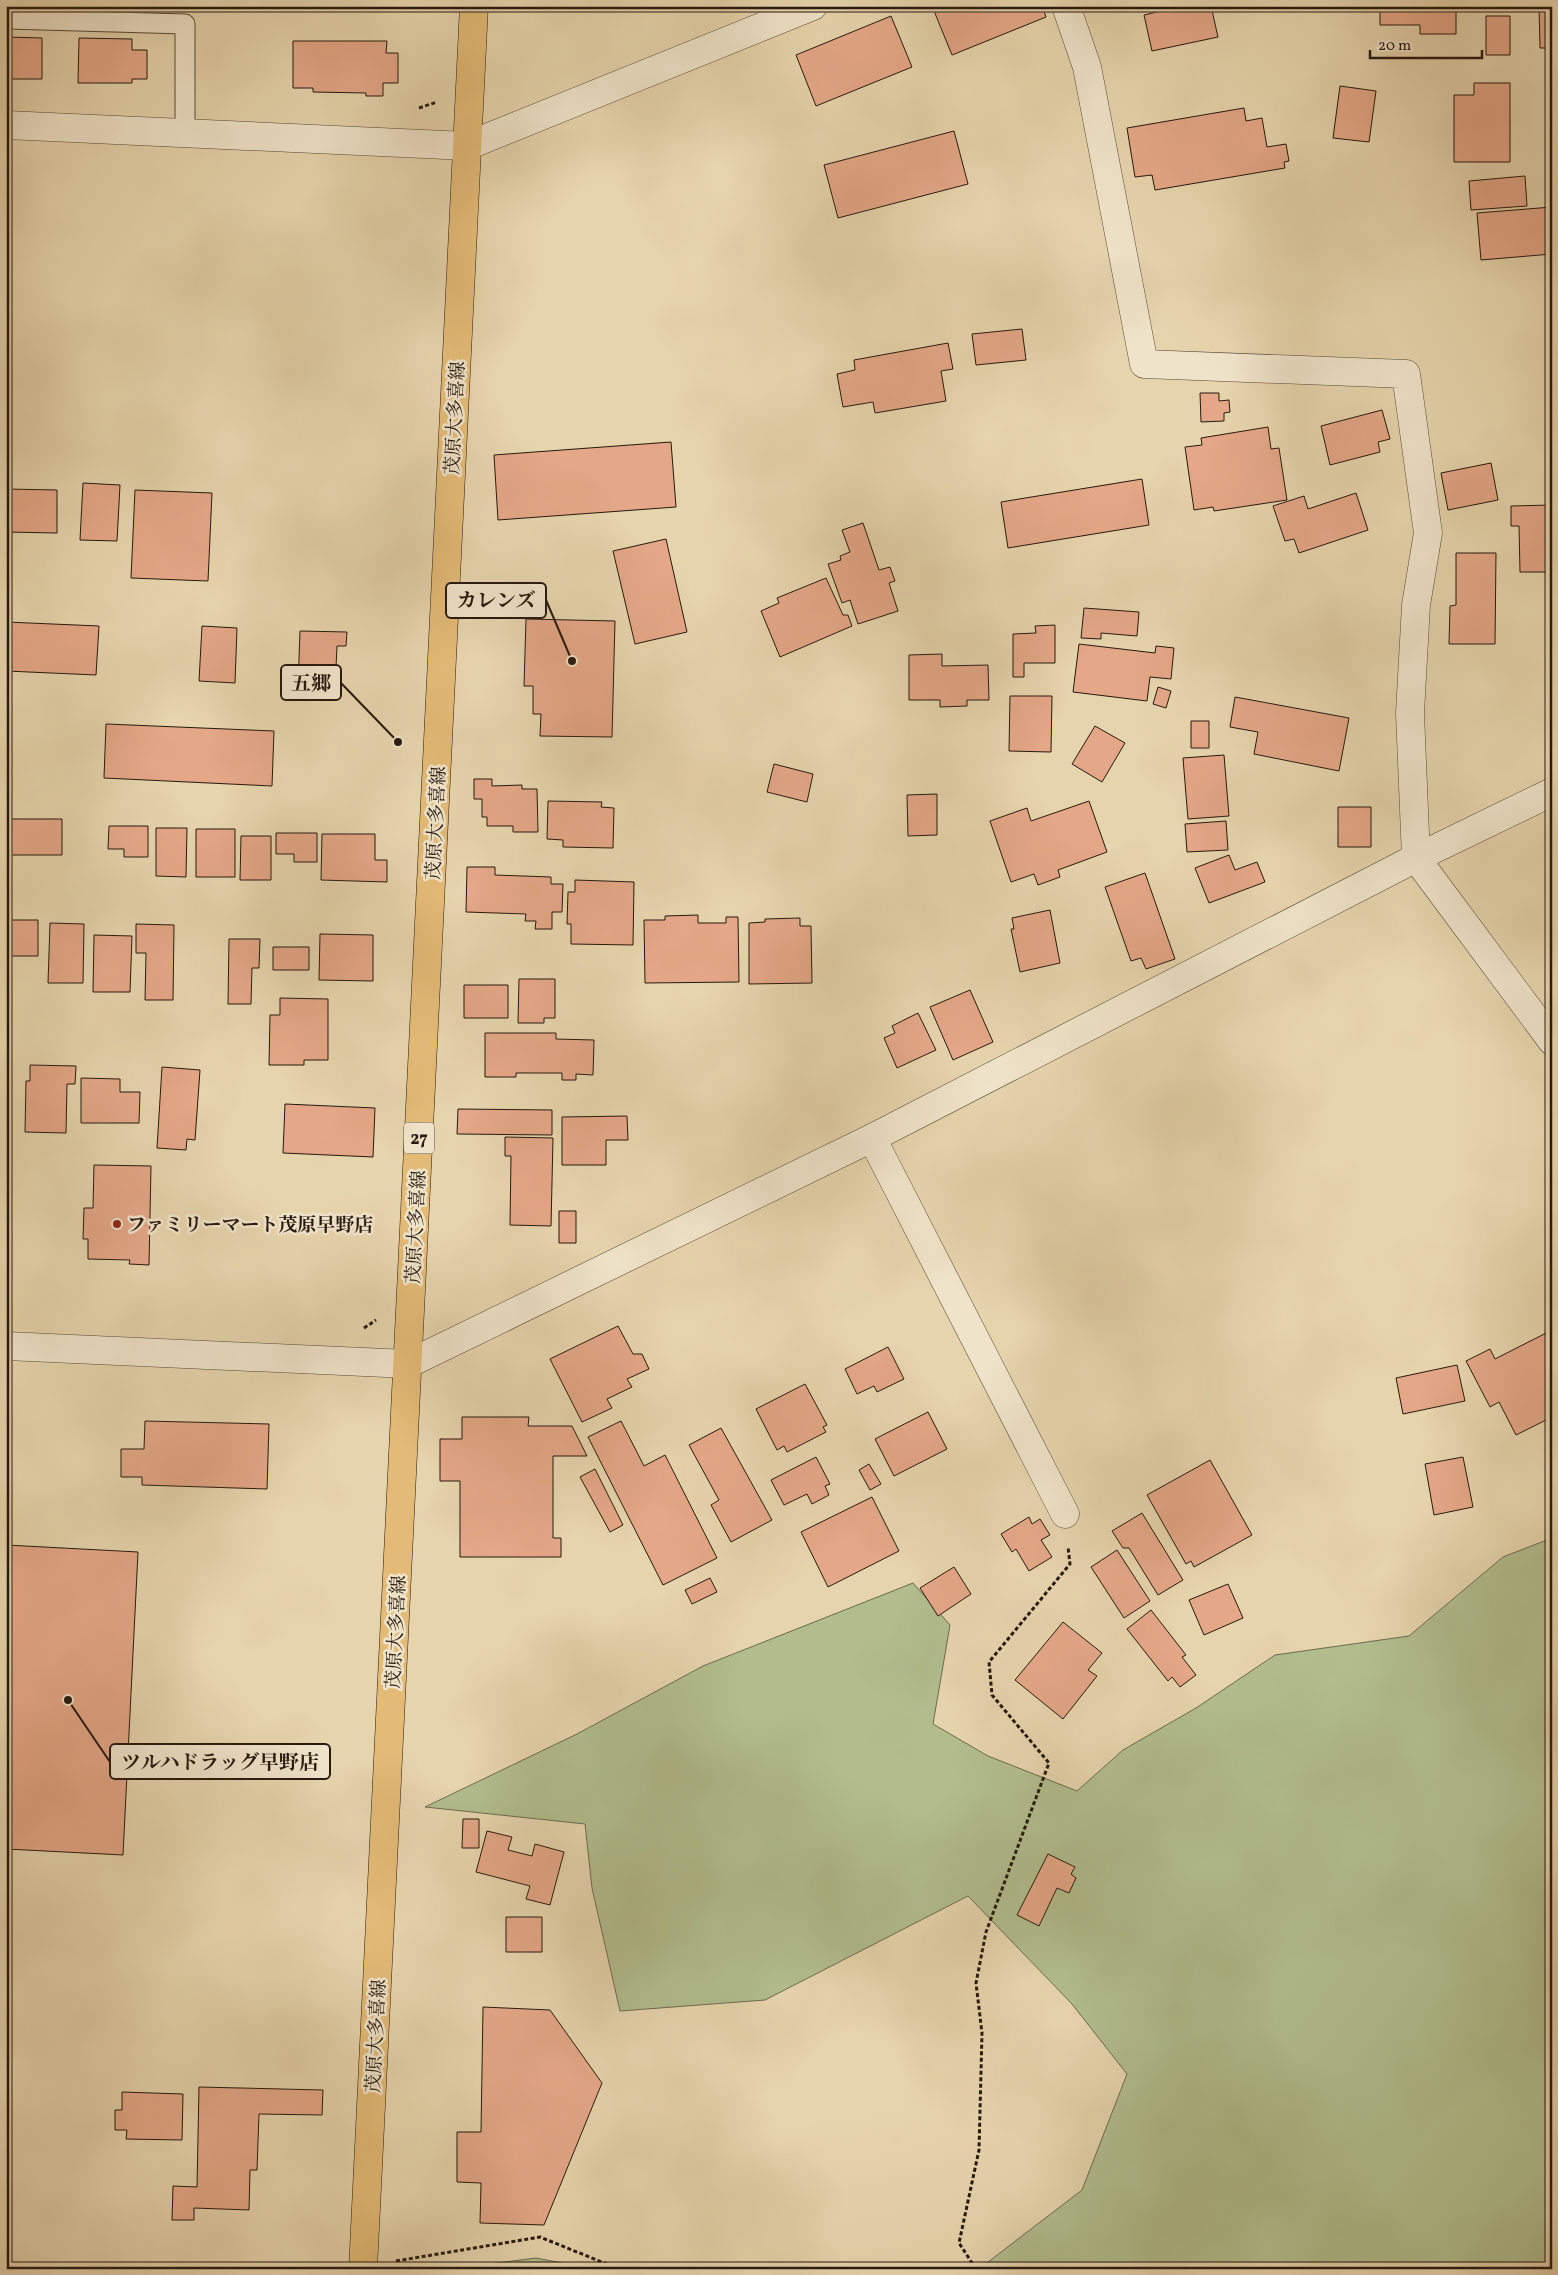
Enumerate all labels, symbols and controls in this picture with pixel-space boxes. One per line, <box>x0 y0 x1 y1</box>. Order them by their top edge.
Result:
scale bar <box>1370 28 1483 60</box>
text: 20 m <box>1378 36 1411 57</box>
street label: 茂原大多喜線 <box>440 360 472 476</box>
callout: カレンズ <box>446 583 546 618</box>
text: カレンズ <box>457 588 535 616</box>
callout: 五郷 <box>281 665 341 700</box>
text: 五郷 <box>291 671 332 699</box>
street label: 茂原大多喜線 <box>421 765 453 881</box>
road number: 27 <box>404 1122 434 1154</box>
street label: 茂原大多喜線 <box>401 1169 433 1285</box>
place label: ファミリーマート茂原早野店 <box>127 1213 374 1239</box>
marker: ファミリーマート茂原早野店 <box>111 1218 123 1230</box>
street label: 茂原大多喜線 <box>381 1574 413 1690</box>
callout: ツルハドラッグ早野店 <box>110 1744 330 1779</box>
text: ツルハドラッグ早野店 <box>121 1750 319 1778</box>
street label: 茂原大多喜線 <box>361 1978 393 2094</box>

